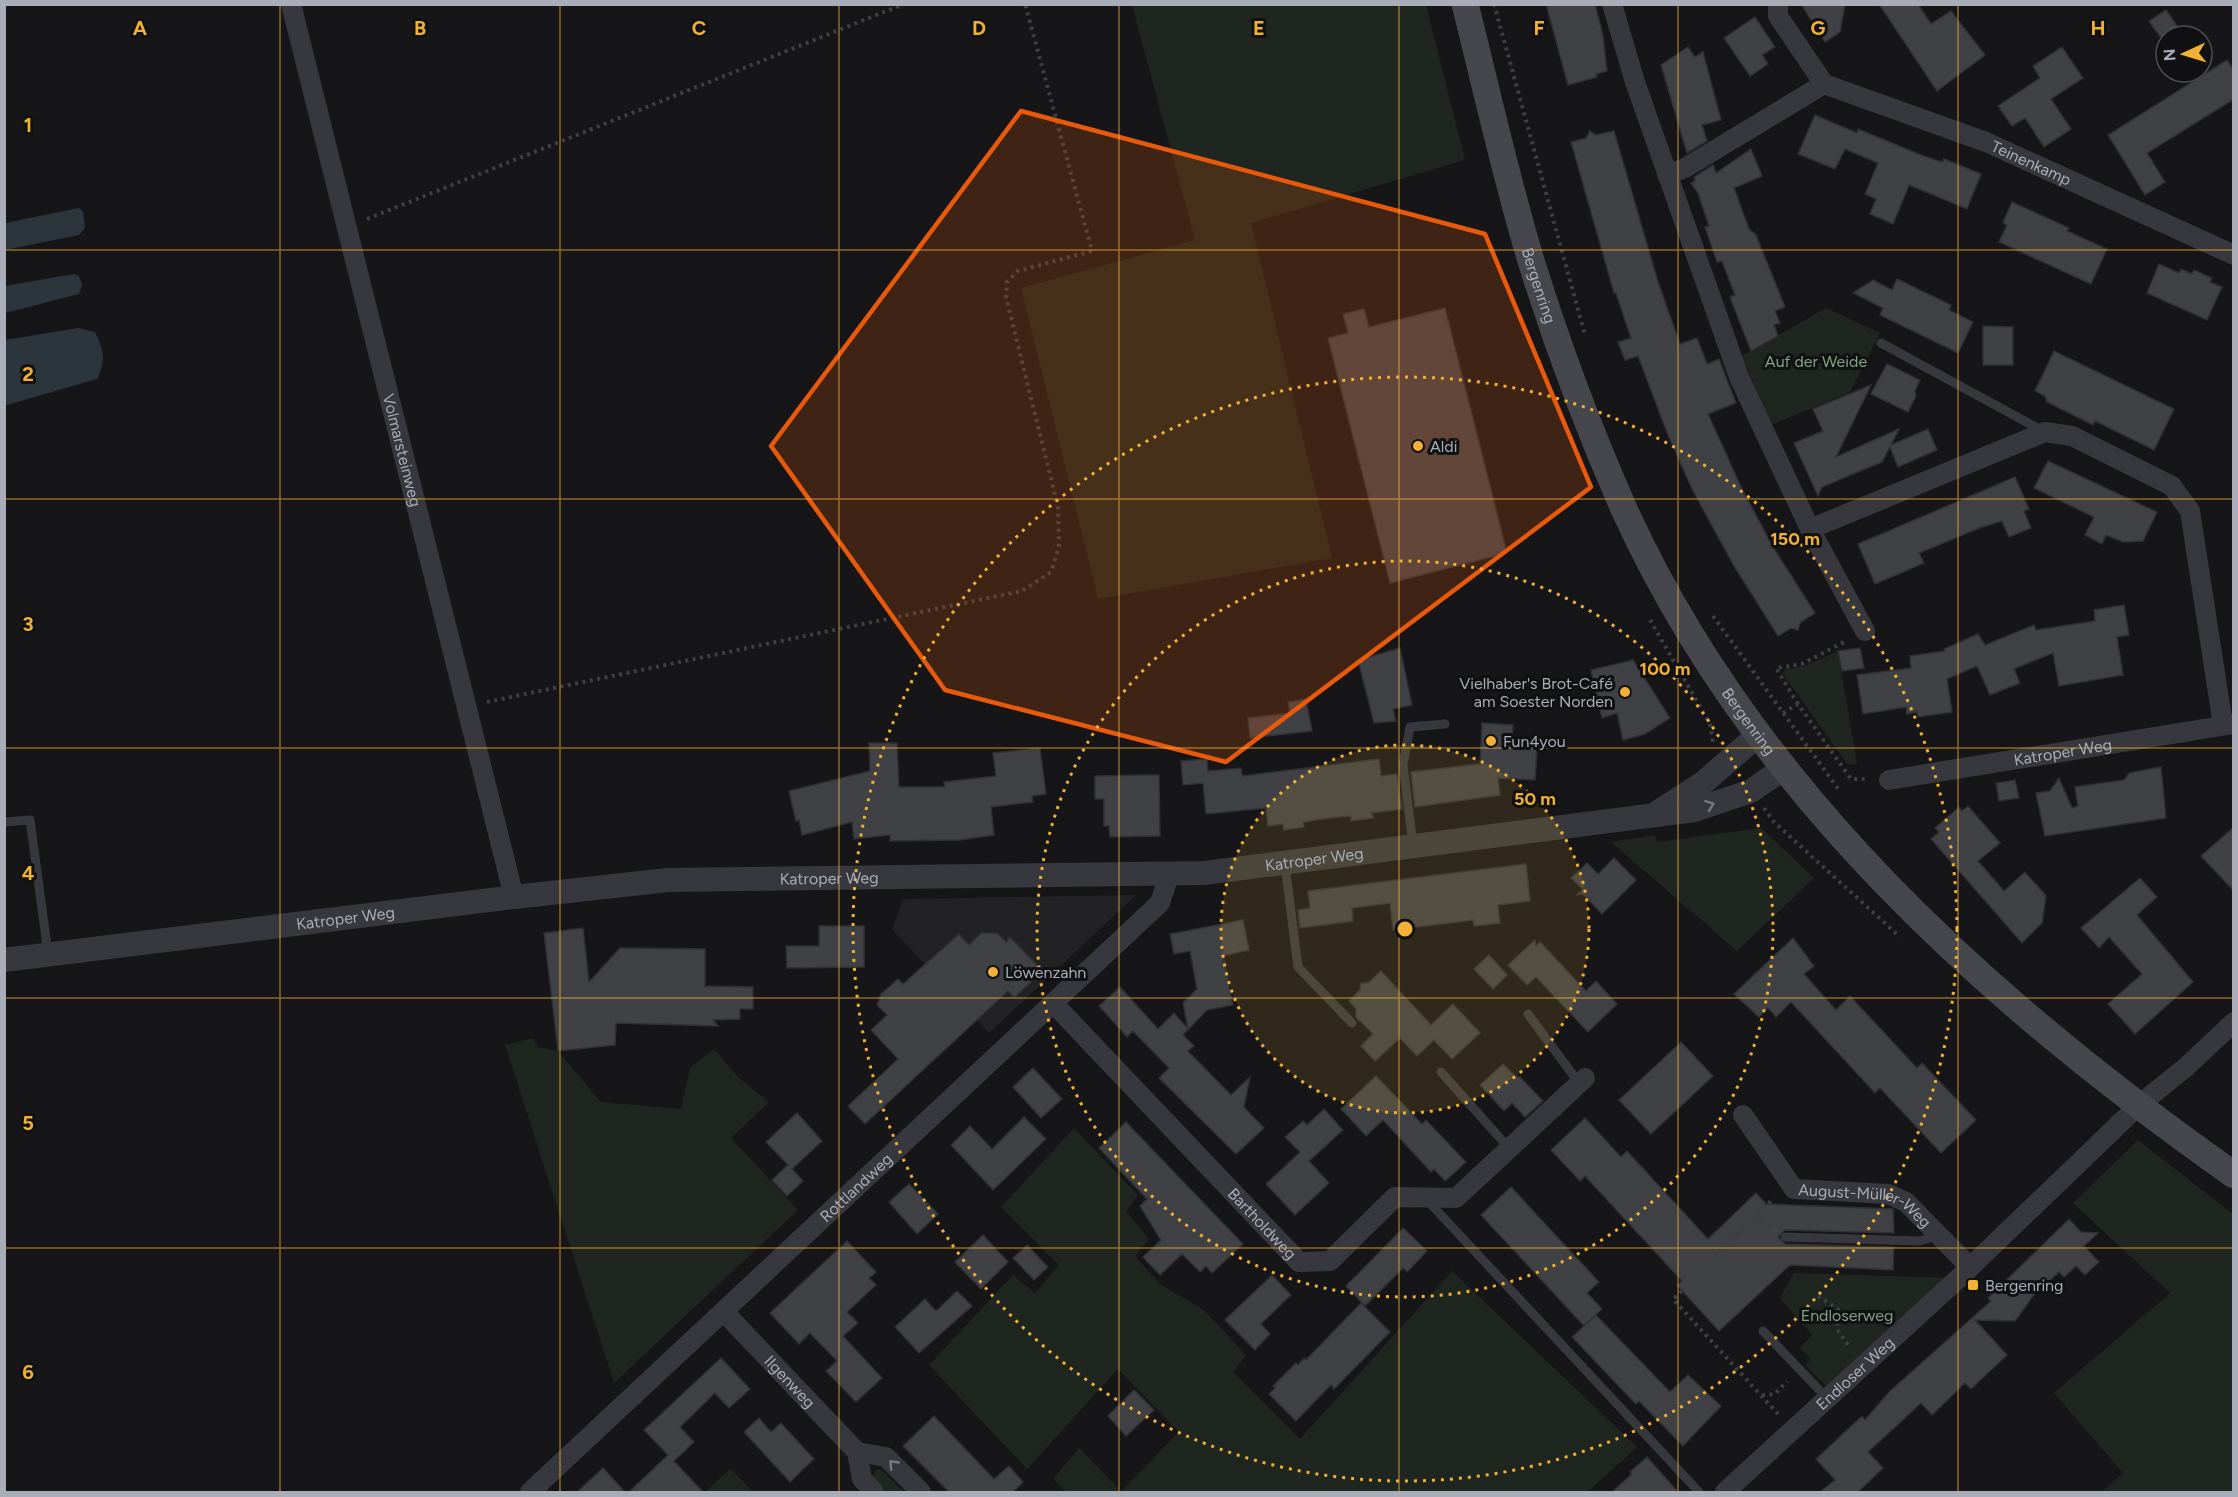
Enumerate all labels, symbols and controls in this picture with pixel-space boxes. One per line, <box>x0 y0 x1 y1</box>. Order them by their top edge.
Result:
text: A <box>133 16 148 40</box>
text: B <box>414 16 426 40</box>
text: C <box>692 16 706 40</box>
text: D <box>972 16 986 40</box>
text: E <box>1253 16 1265 40</box>
text: F <box>1533 16 1545 40</box>
text: G <box>1811 16 1826 40</box>
text: H <box>2091 16 2106 40</box>
north arrow <box>2154 24 2214 84</box>
text: N <box>2160 48 2179 62</box>
text: 1 <box>24 113 32 137</box>
street label: Teinenkamp <box>1988 137 2074 190</box>
street label: Bergenring <box>1518 245 1560 326</box>
park label: Auf der Weide <box>1765 352 1867 371</box>
text: 2 <box>22 362 34 386</box>
street label: Volmarsteinweg <box>379 392 425 509</box>
place label: Aldi <box>1430 437 1457 456</box>
marker: Aldi <box>1411 439 1425 453</box>
text: 150 m <box>1770 528 1820 550</box>
text: 3 <box>22 612 34 636</box>
text: 100 m <box>1640 658 1690 680</box>
place label: Vielhaber's Brot-Café am Soester Norden <box>1459 674 1613 711</box>
street label: Bergenring <box>1718 684 1779 759</box>
marker: Vielhaber's Brot-Café am Soester Norden <box>1618 685 1632 699</box>
place label: Fun4you <box>1503 732 1566 751</box>
marker: Fun4you <box>1484 734 1498 748</box>
street label: Katroper Weg <box>2012 735 2113 770</box>
text: 50 m <box>1514 788 1556 810</box>
one-way arrow <box>1705 799 1715 812</box>
street label: Katroper Weg <box>1264 844 1365 875</box>
text: 4 <box>22 861 35 885</box>
street label: Katroper Weg <box>780 868 879 889</box>
street label: Katroper Weg <box>295 903 396 934</box>
centre of rings <box>1395 919 1415 939</box>
place label: Löwenzahn <box>1005 963 1086 982</box>
marker: Löwenzahn <box>986 965 1000 979</box>
text: 5 <box>22 1111 34 1135</box>
street label: Rottlandweg <box>816 1149 896 1226</box>
street label: August-Müller-Weg <box>1798 1180 1935 1232</box>
street label: Bartholdweg <box>1224 1184 1300 1263</box>
place label: Bergenring <box>1985 1276 2063 1295</box>
marker: Bergenring <box>1966 1278 1980 1292</box>
park label: Endloserweg <box>1801 1306 1893 1325</box>
street label: Endloser Weg <box>1812 1333 1898 1414</box>
street label: Ilgenweg <box>760 1352 819 1412</box>
text: 6 <box>22 1360 34 1384</box>
one-way arrow <box>889 1461 900 1471</box>

